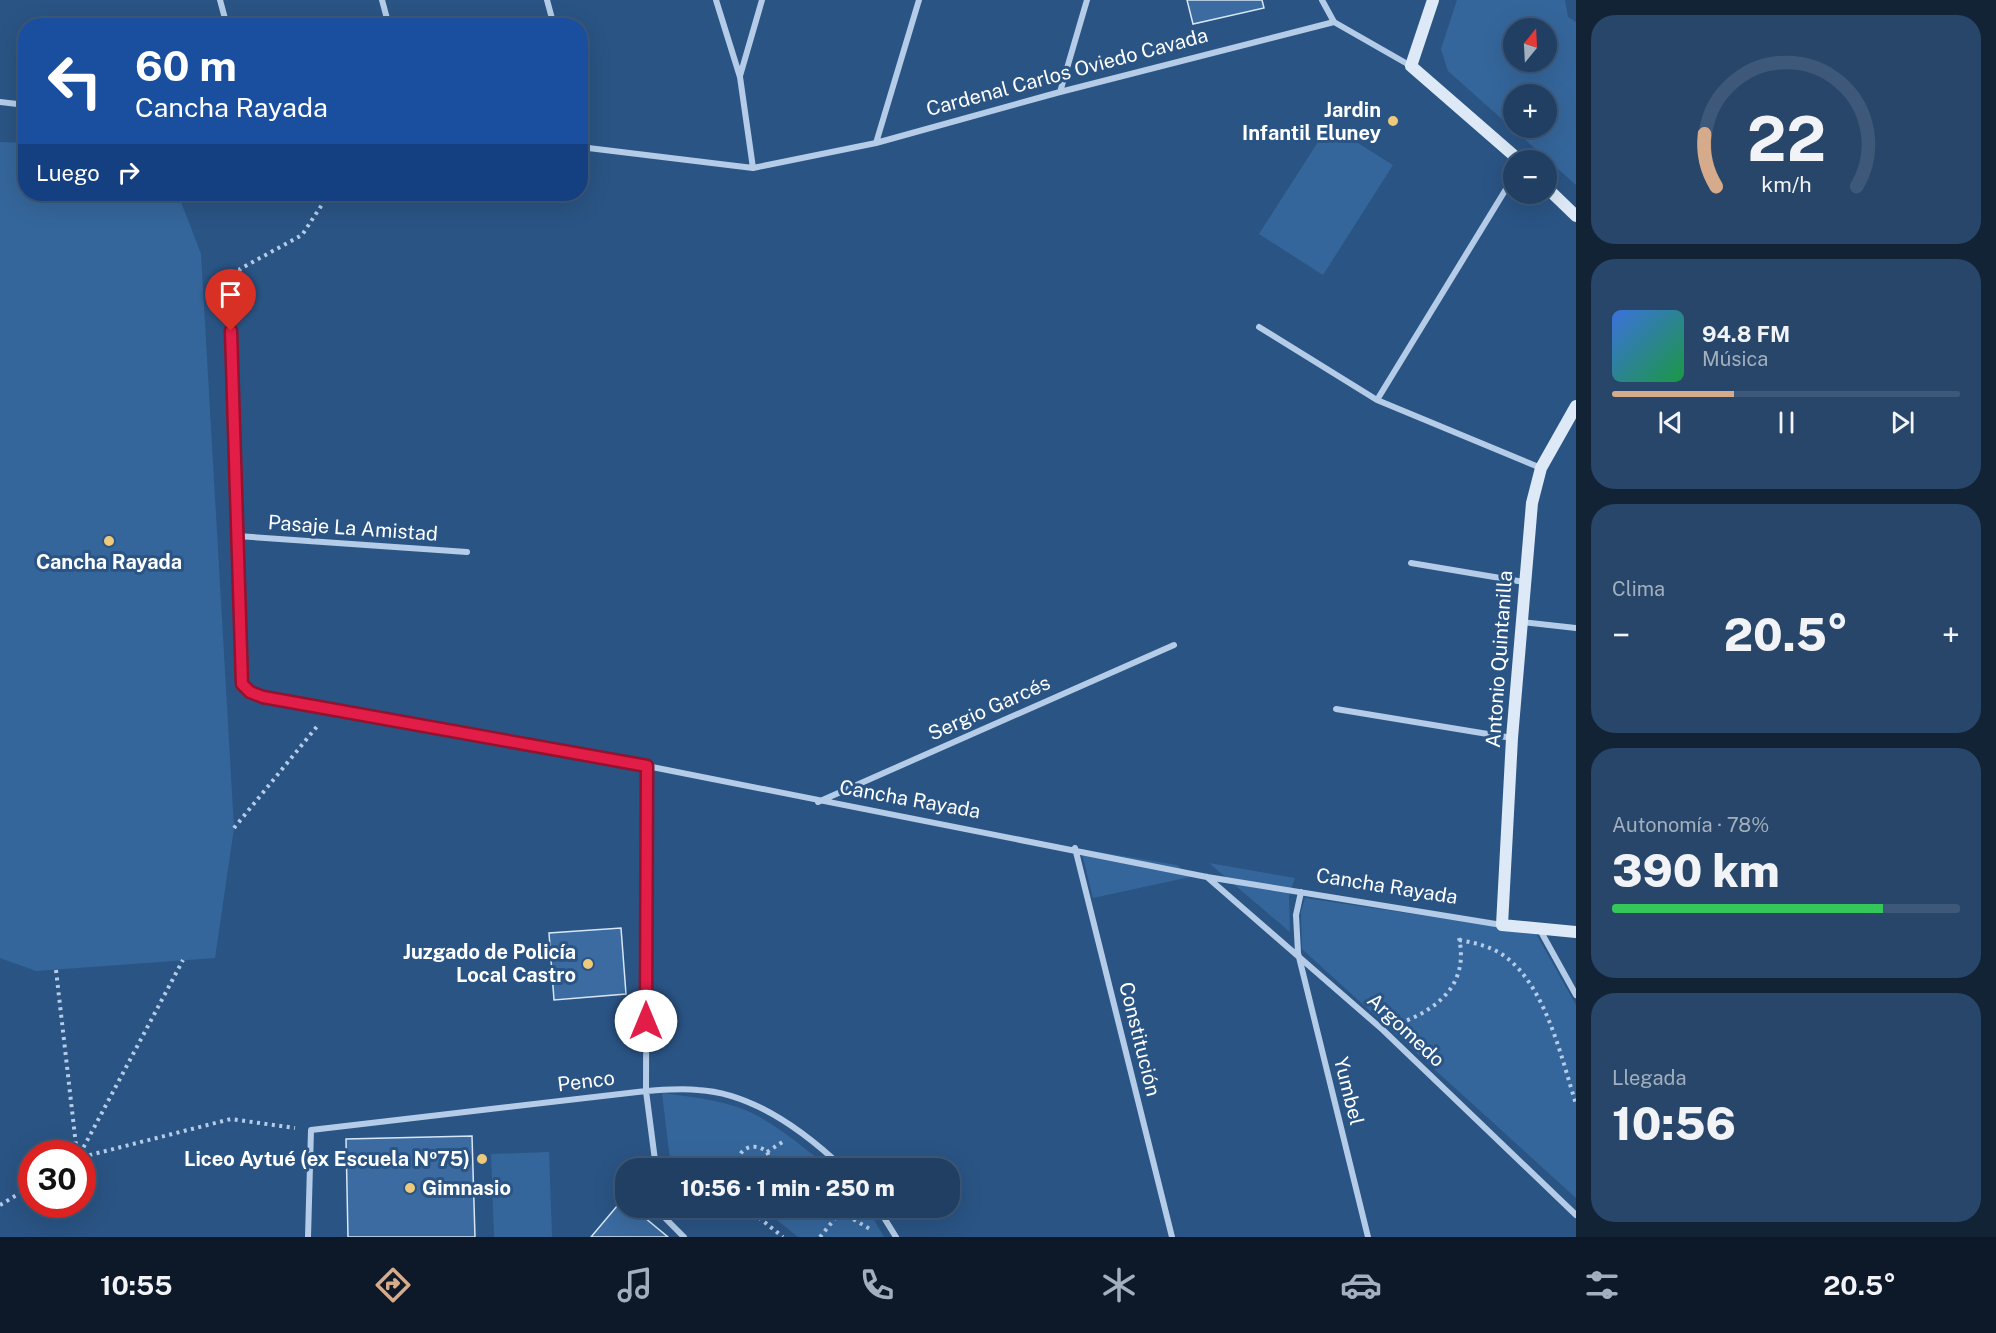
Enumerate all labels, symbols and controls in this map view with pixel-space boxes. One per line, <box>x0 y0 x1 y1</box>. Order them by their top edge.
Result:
north arrow <box>1503 18 1557 72</box>
map controls <box>1503 18 1557 204</box>
street label: Cardenal Carlos Oviedo Cavada <box>924 23 1210 121</box>
text: 60 m <box>135 41 237 90</box>
icon: left <box>36 42 114 120</box>
button: + <box>1503 84 1557 138</box>
text: Cancha Rayada <box>135 91 328 123</box>
place label: Jardin Infantil Eluney <box>1242 98 1381 145</box>
text: 22 <box>1746 102 1826 175</box>
marker: Jardin Infantil Eluney <box>1386 114 1400 128</box>
button: − <box>1503 150 1557 204</box>
icon: right <box>112 156 145 189</box>
text: Luego <box>36 160 100 186</box>
text: km/h <box>1761 172 1811 197</box>
pin <box>205 269 256 331</box>
icon: arrive <box>214 278 247 311</box>
text: 94.8 FM <box>1702 321 1790 347</box>
text: Música <box>1702 347 1768 371</box>
icon: previous <box>1654 406 1687 439</box>
icon: pause <box>1770 406 1803 439</box>
icon: next <box>1886 406 1919 439</box>
street label: Pasaje La Amistad <box>267 510 439 546</box>
marker: Cancha Rayada <box>102 534 116 548</box>
place label: Cancha Rayada <box>36 550 182 574</box>
street label: Antonio Quintanilla <box>1481 570 1517 748</box>
text: Clima <box>1612 577 1665 601</box>
text: 20.5° <box>1724 608 1848 661</box>
text: − <box>1612 616 1630 654</box>
text: + <box>1942 616 1960 654</box>
street label: Sergio Garcés <box>924 670 1054 746</box>
street label: Cancha Rayada <box>838 775 982 823</box>
text: Autonomía · 78% <box>1612 813 1769 837</box>
text: 390 km <box>1612 844 1780 897</box>
street label: Cancha Rayada <box>1315 863 1459 909</box>
place label: Juzgado de Policía Local Castro <box>403 940 576 987</box>
marker: Juzgado de Policía Local Castro <box>581 957 595 971</box>
street label: Constitución <box>1114 979 1166 1099</box>
street label: Argomedo <box>1362 988 1450 1072</box>
position arrow <box>614 989 678 1053</box>
street label: Yumbel <box>1329 1054 1369 1128</box>
street label: Penco <box>556 1066 616 1096</box>
text: Llegada <box>1612 1066 1687 1090</box>
text: 10:56 <box>1612 1097 1736 1150</box>
speed limit sign: 30 <box>18 1140 96 1218</box>
place label: Liceo Aytué (ex Escuela Nº75) <box>184 1147 470 1171</box>
marker: Liceo Aytué (ex Escuela Nº75) <box>475 1152 489 1166</box>
text: 10:56 · 1 min · 250 m <box>680 1175 895 1201</box>
place label: Gimnasio <box>422 1176 511 1200</box>
marker: Gimnasio <box>403 1181 417 1195</box>
icon: directions <box>372 1264 414 1306</box>
icon: music <box>614 1264 656 1306</box>
icon: phone <box>856 1264 898 1306</box>
icon: climate <box>1098 1264 1140 1306</box>
icon: car <box>1340 1264 1382 1306</box>
icon: filters <box>1581 1264 1623 1306</box>
text: 10:55 <box>100 1269 173 1301</box>
text: 20.5° <box>1823 1269 1896 1301</box>

